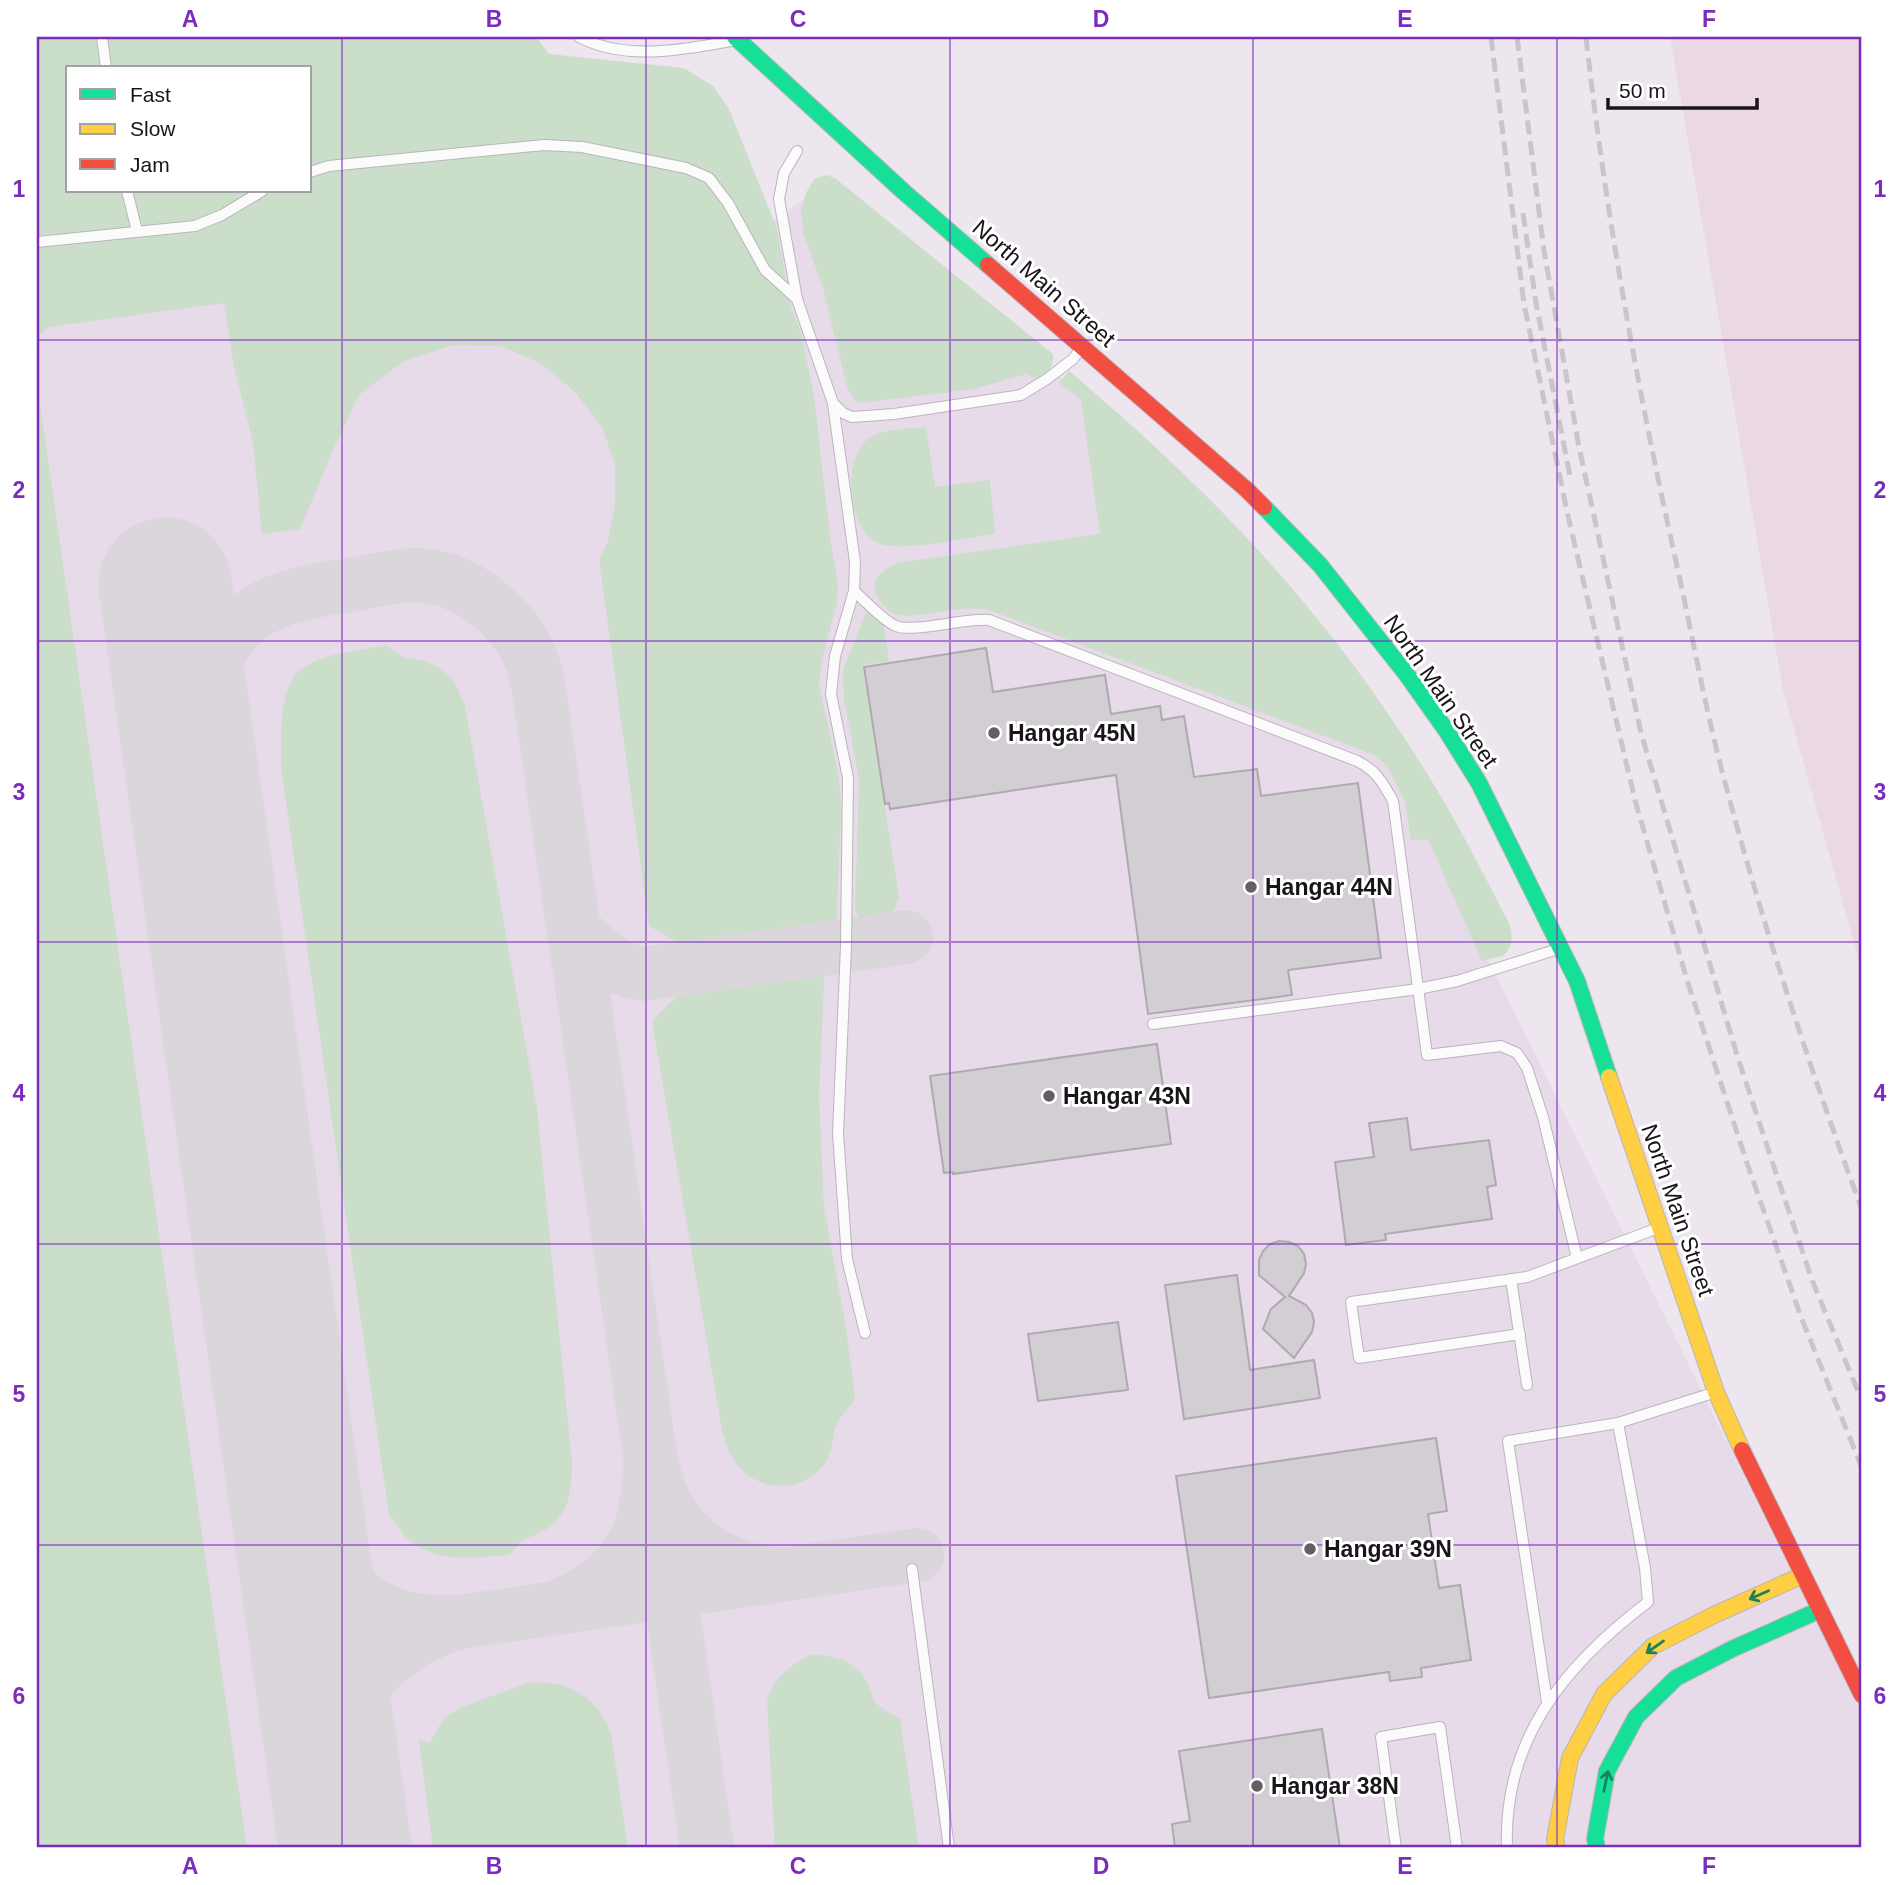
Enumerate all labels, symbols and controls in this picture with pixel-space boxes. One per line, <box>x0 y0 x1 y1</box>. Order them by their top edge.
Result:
text: A <box>182 6 198 32</box>
text: B <box>486 6 502 32</box>
text: C <box>790 6 806 32</box>
text: D <box>1093 6 1109 32</box>
text: E <box>1397 6 1413 32</box>
text: F <box>1702 6 1716 32</box>
legend <box>66 66 312 192</box>
scale bar <box>1608 66 1757 110</box>
text: 50 m <box>1619 79 1666 102</box>
text: Fast <box>130 83 171 106</box>
text: Slow <box>130 117 176 140</box>
text: Jam <box>130 153 170 176</box>
text: 1 <box>13 176 26 202</box>
text: 1 <box>1874 176 1887 202</box>
street label: North Main Street <box>967 214 1121 352</box>
text: 2 <box>13 477 25 503</box>
text: 2 <box>1874 477 1886 503</box>
street label: North Main Street <box>1379 610 1504 773</box>
place label: Hangar 45N <box>1008 720 1136 746</box>
marker: Hangar 45N <box>986 725 1002 741</box>
text: 3 <box>13 779 25 805</box>
text: 3 <box>1874 779 1886 805</box>
place label: Hangar 44N <box>1265 874 1393 900</box>
marker: Hangar 44N <box>1243 879 1259 895</box>
text: 4 <box>13 1080 26 1106</box>
text: 4 <box>1874 1080 1887 1106</box>
place label: Hangar 43N <box>1063 1083 1191 1109</box>
marker: Hangar 43N <box>1041 1088 1057 1104</box>
street label: North Main Street <box>1636 1121 1720 1300</box>
text: 5 <box>13 1381 26 1407</box>
text: 5 <box>1874 1381 1887 1407</box>
place label: Hangar 39N <box>1324 1536 1452 1562</box>
marker: Hangar 39N <box>1302 1541 1318 1557</box>
one-way arrow <box>1748 1589 1770 1602</box>
one-way arrow <box>1645 1639 1664 1654</box>
text: 6 <box>13 1683 25 1709</box>
text: 6 <box>1874 1683 1886 1709</box>
one-way arrow <box>1599 1770 1613 1793</box>
place label: Hangar 38N <box>1271 1773 1399 1799</box>
marker: Hangar 38N <box>1249 1778 1265 1794</box>
text: A <box>182 1853 198 1879</box>
text: B <box>486 1853 502 1879</box>
text: C <box>790 1853 806 1879</box>
text: D <box>1093 1853 1109 1879</box>
text: E <box>1397 1853 1413 1879</box>
text: F <box>1702 1853 1716 1879</box>

